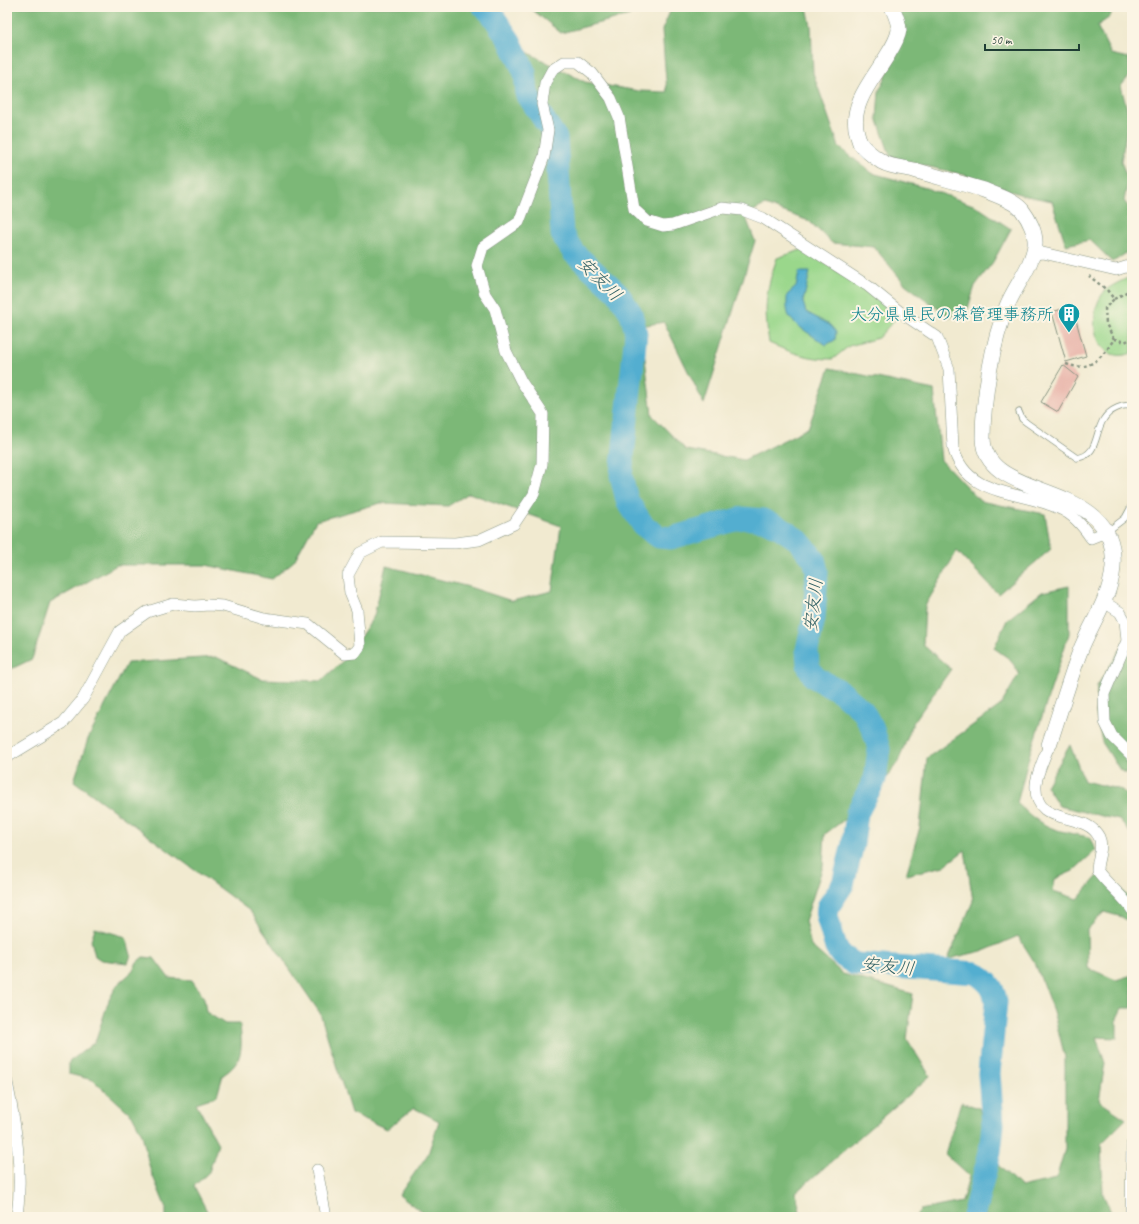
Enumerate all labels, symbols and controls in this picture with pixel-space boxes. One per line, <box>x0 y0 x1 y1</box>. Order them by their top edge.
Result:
scale bar <box>985 26 1079 52</box>
text: 50 m <box>991 32 1013 48</box>
water label: 安友川 <box>573 252 627 306</box>
building icon: 大分県県民の森管理事務所 <box>1056 301 1082 334</box>
place label: 大分県県民の森管理事務所 <box>850 304 1054 325</box>
water label: 安友川 <box>799 577 827 633</box>
water label: 安友川 <box>860 952 916 980</box>

